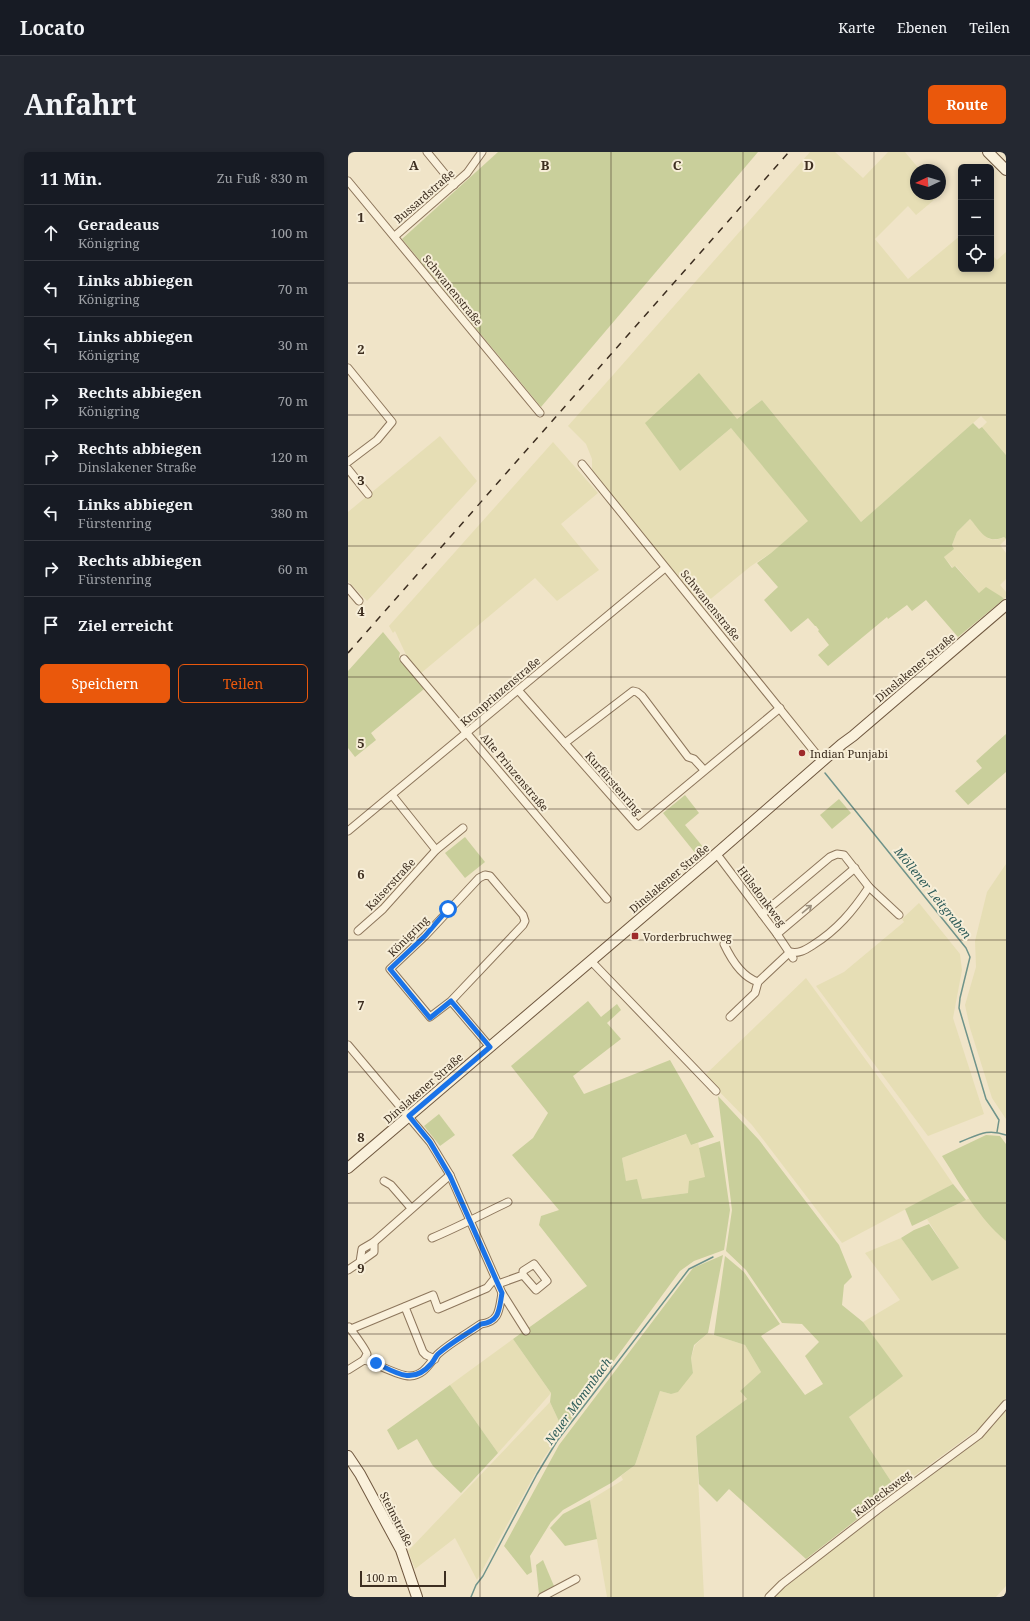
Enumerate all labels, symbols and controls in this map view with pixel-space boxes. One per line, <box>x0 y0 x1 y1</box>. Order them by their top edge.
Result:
text: Locato <box>20 15 85 41</box>
text: Karte <box>838 18 875 37</box>
text: Ebenen <box>897 18 947 37</box>
text: Teilen <box>969 18 1010 37</box>
text: Anfahrt <box>24 85 137 123</box>
button: Route <box>928 85 1006 124</box>
text: A <box>409 156 419 174</box>
text: B <box>541 156 550 174</box>
text: C <box>673 156 682 174</box>
text: D <box>804 156 814 174</box>
north arrow <box>910 164 946 200</box>
map controls <box>958 164 994 272</box>
button: + <box>958 164 994 200</box>
street label: Bussardstraße <box>391 166 457 226</box>
text: 11 Min. <box>40 167 102 190</box>
text: Zu Fuß · 830 m <box>217 169 308 187</box>
button: − <box>958 200 994 236</box>
text: 1 <box>357 208 365 226</box>
text: Geradeaus <box>78 214 159 234</box>
icon: ahead <box>40 222 62 244</box>
text: 100 m <box>271 224 308 242</box>
text: Königring <box>78 234 140 252</box>
button: locate <box>958 236 994 272</box>
street label: Schwanenstraße <box>420 251 486 329</box>
text: Links abbiegen <box>78 270 193 290</box>
icon: left <box>40 278 62 300</box>
text: 70 m <box>278 280 308 298</box>
text: Königring <box>78 290 140 308</box>
text: Links abbiegen <box>78 326 193 346</box>
icon: left <box>40 334 62 356</box>
text: 30 m <box>278 336 308 354</box>
text: 2 <box>357 340 365 358</box>
text: Königring <box>78 346 140 364</box>
text: Rechts abbiegen <box>78 382 202 402</box>
icon: right <box>40 390 62 412</box>
text: 70 m <box>278 392 308 410</box>
text: Königring <box>78 402 140 420</box>
text: Rechts abbiegen <box>78 438 202 458</box>
icon: right <box>40 446 62 468</box>
text: 120 m <box>271 448 308 466</box>
text: Dinslakener Straße <box>78 458 197 476</box>
text: 3 <box>357 471 365 489</box>
text: Links abbiegen <box>78 494 193 514</box>
icon: left <box>40 502 62 524</box>
text: 380 m <box>271 504 308 522</box>
text: Fürstenring <box>78 514 152 532</box>
text: Rechts abbiegen <box>78 550 202 570</box>
icon: right <box>40 558 62 580</box>
text: 60 m <box>278 560 308 578</box>
street label: Schwanenstraße <box>678 566 744 644</box>
text: Fürstenring <box>78 570 152 588</box>
text: 4 <box>357 602 365 620</box>
icon: arrive <box>40 614 62 636</box>
text: Ziel erreicht <box>78 615 173 635</box>
street label: Dinslakener Straße <box>872 629 958 705</box>
street label: Kronprinzenstraße <box>457 653 543 729</box>
button: Speichern <box>40 664 170 703</box>
button: Teilen <box>178 664 308 703</box>
street label: Alte Prinzenstraße <box>478 730 552 814</box>
text: 5 <box>357 734 365 752</box>
place label: Indian Punjabi <box>810 746 889 761</box>
street label: Kurfürstenring <box>582 748 646 818</box>
marker: Indian Punjabi <box>797 748 807 758</box>
street label: Dinslakener Straße <box>626 840 712 916</box>
water label: Möllener Leitgraben <box>890 843 975 942</box>
street label: Kaiserstraße <box>362 855 418 913</box>
street label: Hülsdonkweg <box>734 863 790 929</box>
text: 6 <box>357 865 365 883</box>
route start <box>439 900 457 918</box>
one-way arrow <box>801 904 812 913</box>
street label: Königring <box>384 912 432 960</box>
place label: Vorderbruchweg <box>643 929 732 944</box>
marker: Vorderbruchweg <box>630 931 640 941</box>
text: 7 <box>357 996 365 1014</box>
street label: Dinslakener Straße <box>380 1049 466 1127</box>
text: 8 <box>357 1128 365 1146</box>
text: 9 <box>357 1259 365 1277</box>
route end <box>367 1354 385 1372</box>
water label: Neuer Mommbach <box>540 1354 615 1449</box>
street label: Kalbecksweg <box>850 1466 914 1519</box>
street label: Steinstraße <box>377 1489 417 1549</box>
scale bar <box>360 1569 446 1588</box>
text: 100 m <box>366 1570 398 1585</box>

